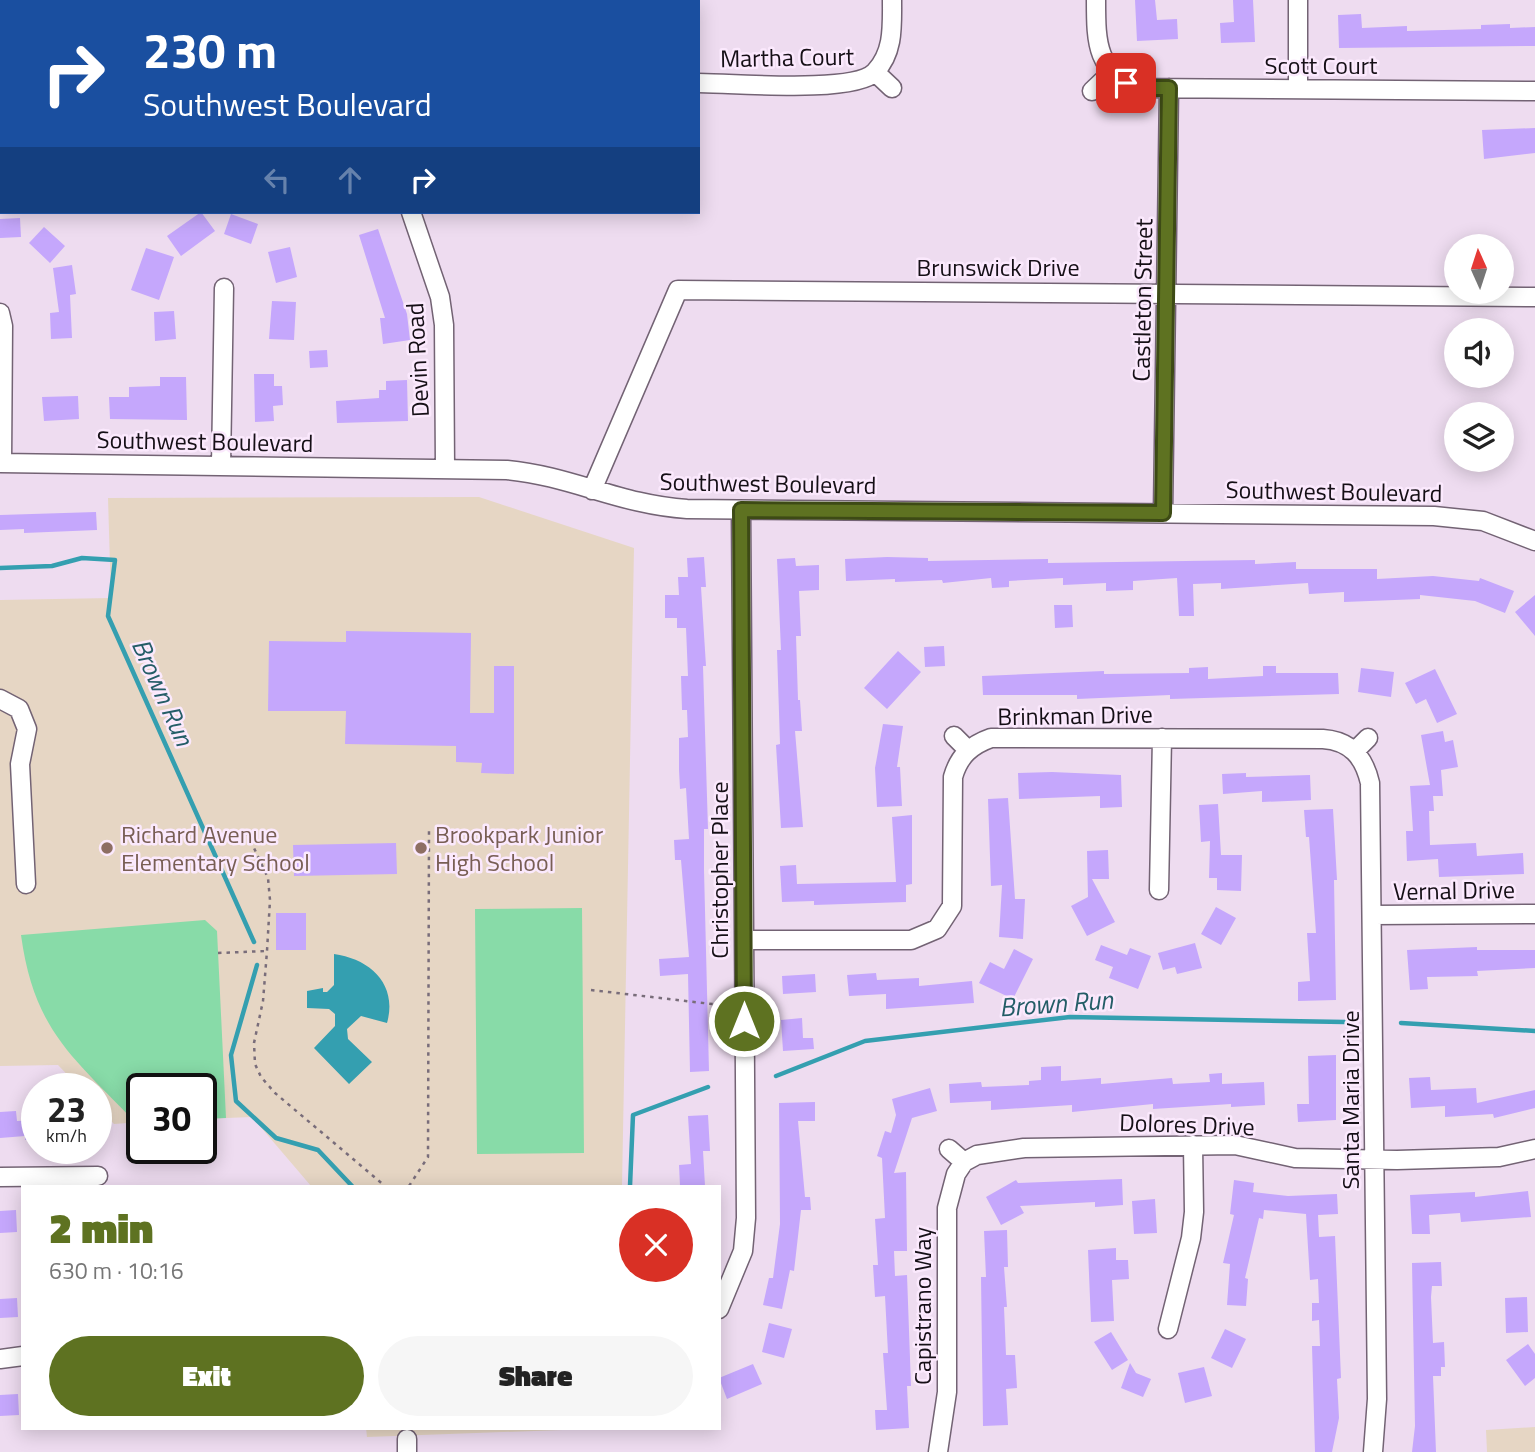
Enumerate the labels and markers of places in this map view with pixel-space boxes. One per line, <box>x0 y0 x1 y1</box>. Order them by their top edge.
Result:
pin <box>1096 53 1156 113</box>
place label: Richard Avenue Elementary School <box>121 816 310 880</box>
place label: Brookpark Junior High School <box>435 816 603 880</box>
marker: Richard Avenue Elementary School <box>99 840 115 856</box>
marker: Brookpark Junior High School <box>413 840 429 856</box>

